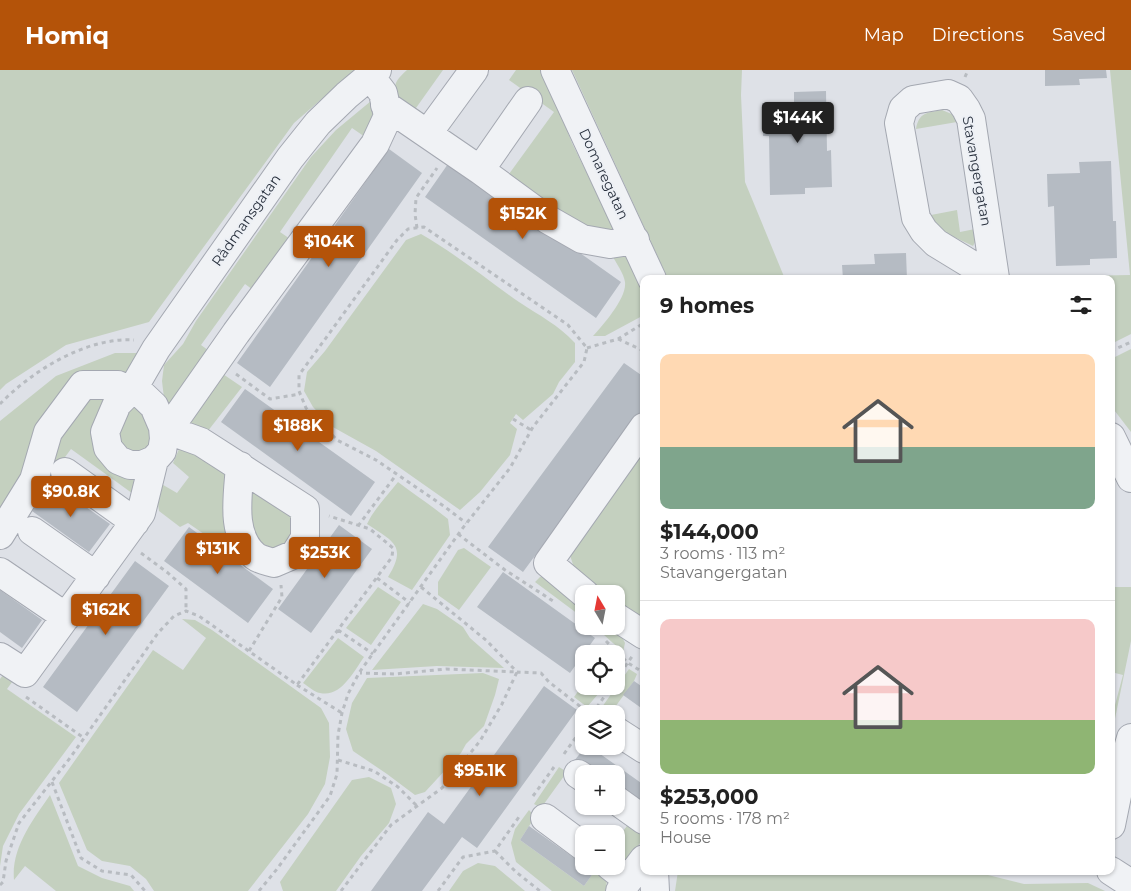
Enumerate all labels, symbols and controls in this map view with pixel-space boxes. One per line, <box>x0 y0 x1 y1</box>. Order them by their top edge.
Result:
text: Homiq <box>25 21 109 50</box>
text: Map <box>864 24 904 46</box>
text: Directions <box>932 24 1024 46</box>
text: Saved <box>1052 24 1106 46</box>
pin: $144K <box>763 102 833 144</box>
text: $144K <box>773 108 823 127</box>
street label: Stavangergatan <box>958 114 996 228</box>
street label: Domaregatan <box>575 126 633 222</box>
street label: Rådmansgatan <box>208 171 284 269</box>
pin: $152K <box>488 198 558 240</box>
text: $152K <box>499 204 547 223</box>
pin: $104K <box>294 226 364 268</box>
text: $104K <box>304 232 354 251</box>
icon: filters <box>1067 291 1095 319</box>
text: 9 homes <box>660 293 754 318</box>
icon: home <box>833 386 923 476</box>
pin: $188K <box>263 410 333 452</box>
text: $188K <box>273 416 323 435</box>
pin: $90.8K <box>30 476 112 518</box>
text: $90.8K <box>42 482 100 501</box>
text: $144,000 <box>660 519 759 544</box>
pin: $131K <box>183 532 253 575</box>
pin: $253K <box>290 536 360 579</box>
text: $131K <box>196 539 240 558</box>
text: $253K <box>300 543 350 562</box>
text: 3 rooms · 113 m² <box>660 544 785 563</box>
text: Stavangergatan <box>660 563 788 582</box>
north arrow <box>575 585 625 635</box>
map controls <box>575 585 625 875</box>
pin: $162K <box>71 594 141 636</box>
text: $162K <box>82 600 130 619</box>
button: locate <box>575 645 625 695</box>
icon: home <box>833 652 923 742</box>
button: layers <box>575 705 625 755</box>
pin: $95.1K <box>439 754 521 797</box>
text: $95.1K <box>454 761 506 780</box>
button: + <box>575 765 625 815</box>
text: $253,000 <box>660 784 759 809</box>
text: 5 rooms · 178 m² <box>660 809 790 828</box>
button: − <box>575 825 625 875</box>
text: House <box>660 828 711 847</box>

